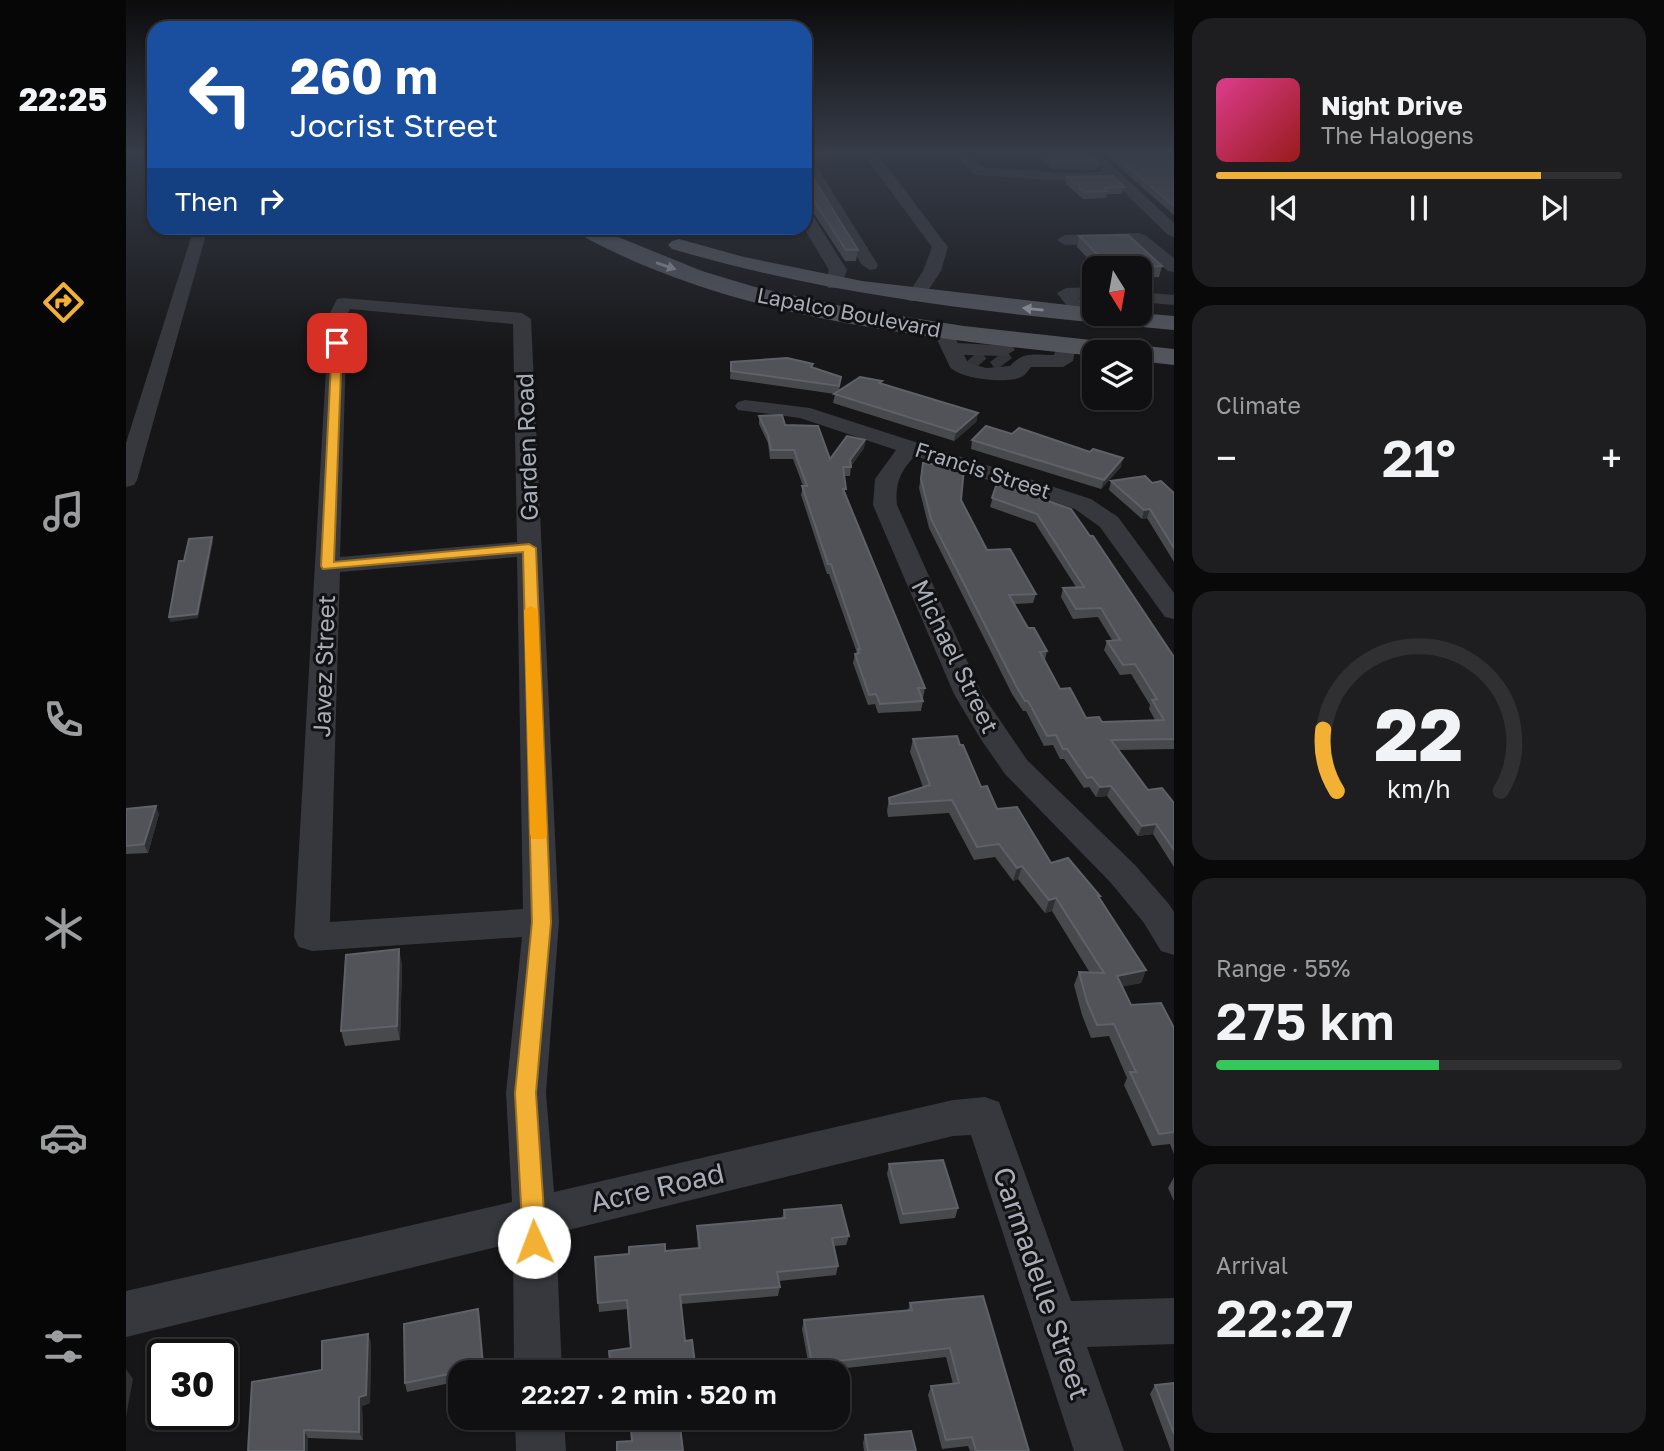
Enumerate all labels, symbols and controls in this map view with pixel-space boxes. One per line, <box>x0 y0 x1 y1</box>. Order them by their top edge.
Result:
text: 260 m <box>290 46 438 105</box>
icon: left <box>175 49 266 140</box>
text: 22:25 <box>19 80 107 118</box>
text: Night Drive <box>1321 90 1463 121</box>
text: Jocrist Street <box>290 106 498 144</box>
text: The Halogens <box>1321 121 1474 149</box>
icon: right <box>252 182 290 220</box>
text: Then <box>175 186 238 217</box>
icon: previous <box>1265 189 1303 227</box>
icon: pause <box>1400 189 1438 227</box>
icon: next <box>1535 189 1573 227</box>
north arrow <box>1082 256 1152 326</box>
map controls <box>1082 256 1152 410</box>
one-way arrow <box>656 261 677 272</box>
icon: directions <box>39 278 88 327</box>
street label: Lapalco Boulevard <box>755 281 943 343</box>
one-way arrow <box>1022 303 1044 314</box>
pin <box>307 313 367 373</box>
icon: arrive <box>318 324 356 362</box>
button: layers <box>1082 340 1152 410</box>
street label: Garden Road <box>509 373 543 521</box>
text: Climate <box>1216 391 1301 419</box>
text: 21° <box>1382 426 1456 488</box>
text: − <box>1216 435 1237 480</box>
text: + <box>1601 435 1622 480</box>
street label: Francis Street <box>912 436 1054 504</box>
icon: music <box>39 487 88 536</box>
street label: Michael Street <box>906 575 1006 737</box>
street label: Javez Street <box>306 594 340 738</box>
text: 22 <box>1375 691 1463 778</box>
icon: phone <box>39 695 88 744</box>
text: km/h <box>1387 773 1451 804</box>
icon: climate <box>39 904 88 953</box>
text: Range · 55% <box>1216 954 1350 982</box>
text: 275 km <box>1216 989 1395 1051</box>
icon: car <box>39 1113 88 1162</box>
street label: Acre Road <box>587 1156 727 1218</box>
street label: Carmadelle Street <box>987 1162 1097 1404</box>
position arrow <box>497 1205 571 1279</box>
text: Arrival <box>1216 1251 1288 1279</box>
text: 22:27 <box>1216 1286 1354 1348</box>
icon: filters <box>39 1322 88 1371</box>
speed limit sign: 30 <box>147 1339 238 1430</box>
text: 22:27 · 2 min · 520 m <box>521 1379 777 1410</box>

